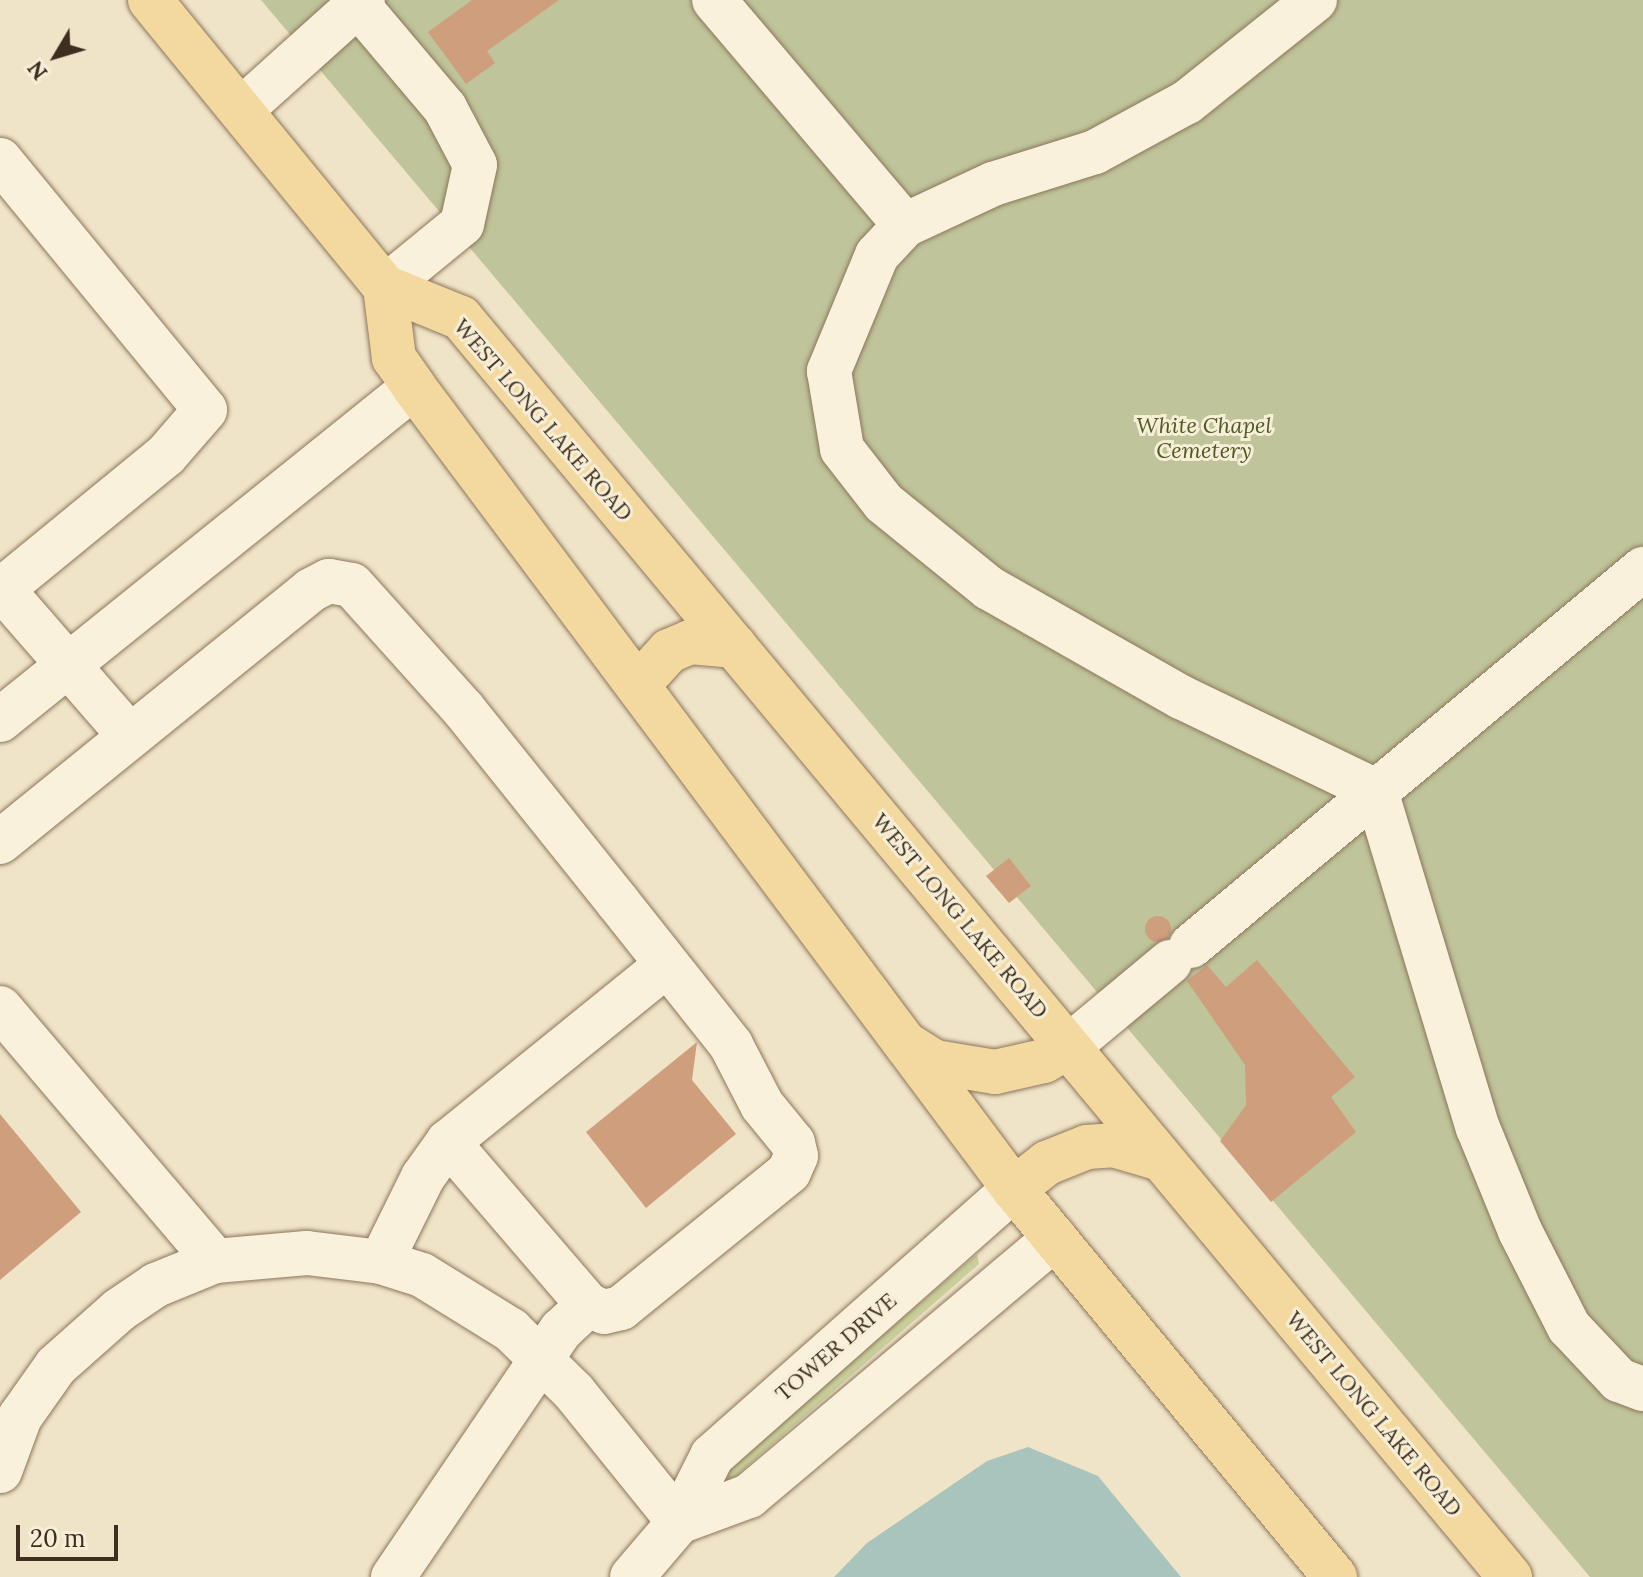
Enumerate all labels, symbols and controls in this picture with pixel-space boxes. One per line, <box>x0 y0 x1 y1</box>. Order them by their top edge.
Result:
north arrow <box>16 16 96 96</box>
text: N <box>21 55 53 86</box>
street label: WEST LONG LAKE ROAD <box>448 314 638 526</box>
park label: White Chapel Cemetery <box>1136 412 1272 464</box>
street label: WEST LONG LAKE ROAD <box>867 808 1053 1024</box>
street label: TOWER DRIVE <box>770 1287 902 1407</box>
street label: WEST LONG LAKE ROAD <box>1281 1306 1467 1522</box>
scale bar <box>20 1509 122 1559</box>
text: 20 m <box>30 1523 86 1554</box>

